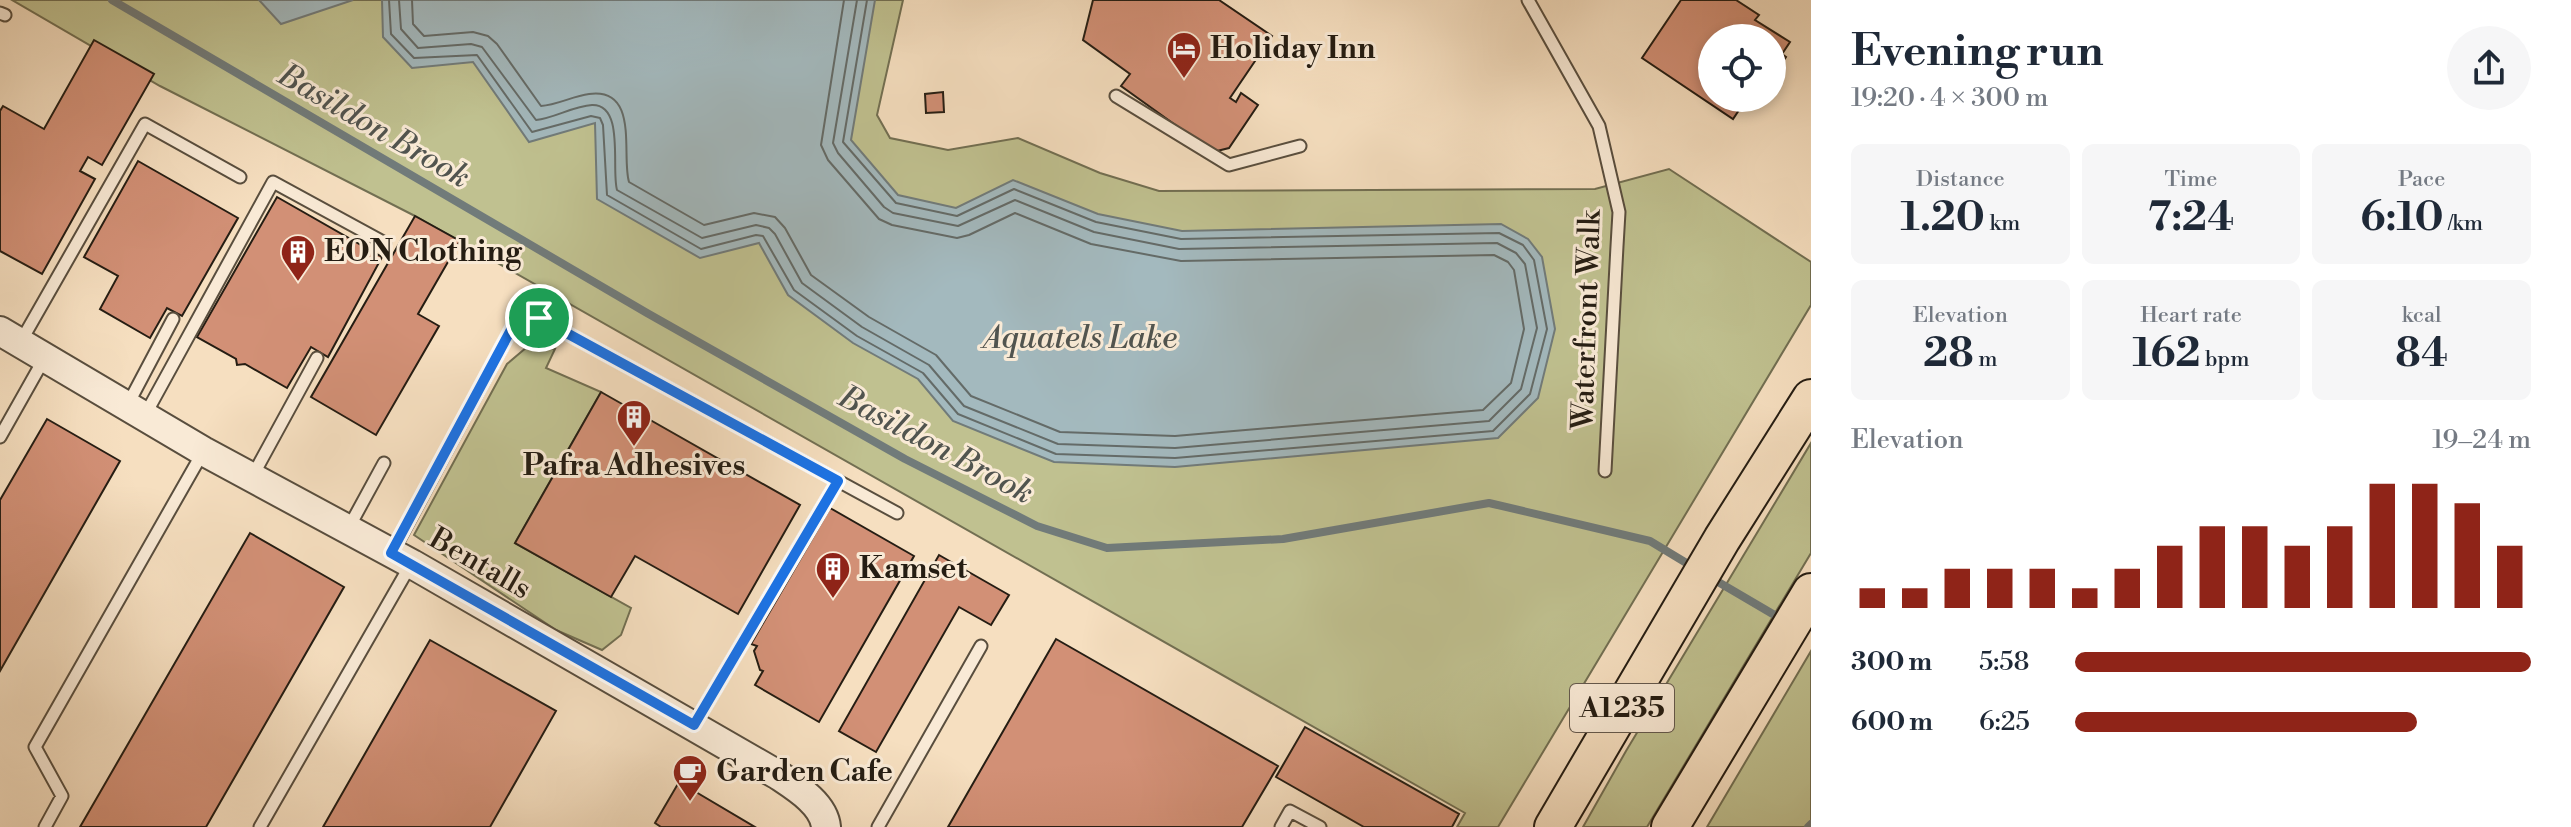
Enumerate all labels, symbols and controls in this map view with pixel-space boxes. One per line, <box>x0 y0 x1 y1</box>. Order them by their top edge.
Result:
map controls <box>1698 24 1786 112</box>
button: locate <box>1698 24 1786 112</box>
text: Evening run <box>1851 24 2104 79</box>
button: share <box>2447 26 2531 110</box>
hotel icon: Holiday Inn <box>1165 30 1203 80</box>
place label: Holiday Inn <box>1210 30 1376 68</box>
water label: Basildon Brook <box>270 54 477 197</box>
text: 19:20 · 4 × 300 m <box>1851 82 2048 114</box>
text: Distance <box>1916 166 2005 193</box>
text: Time <box>2165 166 2217 193</box>
text: Pace <box>2398 166 2445 193</box>
text: 1.20 <box>1900 193 1985 243</box>
text: 7:24 <box>2148 193 2234 243</box>
text: 6:10 <box>2360 193 2444 243</box>
street label: Waterfront Walk <box>1564 208 1610 431</box>
text: km <box>1985 210 2020 237</box>
text: /km <box>2444 210 2483 237</box>
building icon: EON Clothing <box>279 233 317 283</box>
place label: EON Clothing <box>324 233 523 271</box>
pin <box>505 284 573 352</box>
icon: arrive <box>517 296 561 340</box>
text: Elevation <box>1913 302 2008 329</box>
text: Heart rate <box>2140 302 2242 329</box>
text: kcal <box>2402 302 2442 329</box>
water label: Aquatels Lake <box>980 318 1177 358</box>
text: 28 <box>1923 329 1974 379</box>
text: 162 <box>2132 329 2200 379</box>
text: 84 <box>2395 329 2448 379</box>
text: m <box>1974 346 1997 373</box>
text: bpm <box>2200 346 2250 373</box>
water label: Basildon Brook <box>831 376 1040 513</box>
building icon: Pafra Adhesives <box>615 398 653 448</box>
text: Elevation <box>1851 424 1964 456</box>
text: 19–24 m <box>2432 424 2531 456</box>
place label: Pafra Adhesives <box>523 447 745 485</box>
street label: Bentalls <box>421 519 538 608</box>
building icon: Kamset <box>814 550 852 600</box>
place label: Kamset <box>859 550 967 588</box>
text: 300 m <box>1851 646 1932 678</box>
text: 5:58 <box>1979 646 2029 678</box>
road number: A1235 <box>1570 684 1674 732</box>
text: 600 m <box>1851 706 1933 738</box>
text: 6:25 <box>1979 706 2030 738</box>
cafe icon: Garden Cafe <box>671 753 709 803</box>
place label: Garden Cafe <box>716 753 893 791</box>

